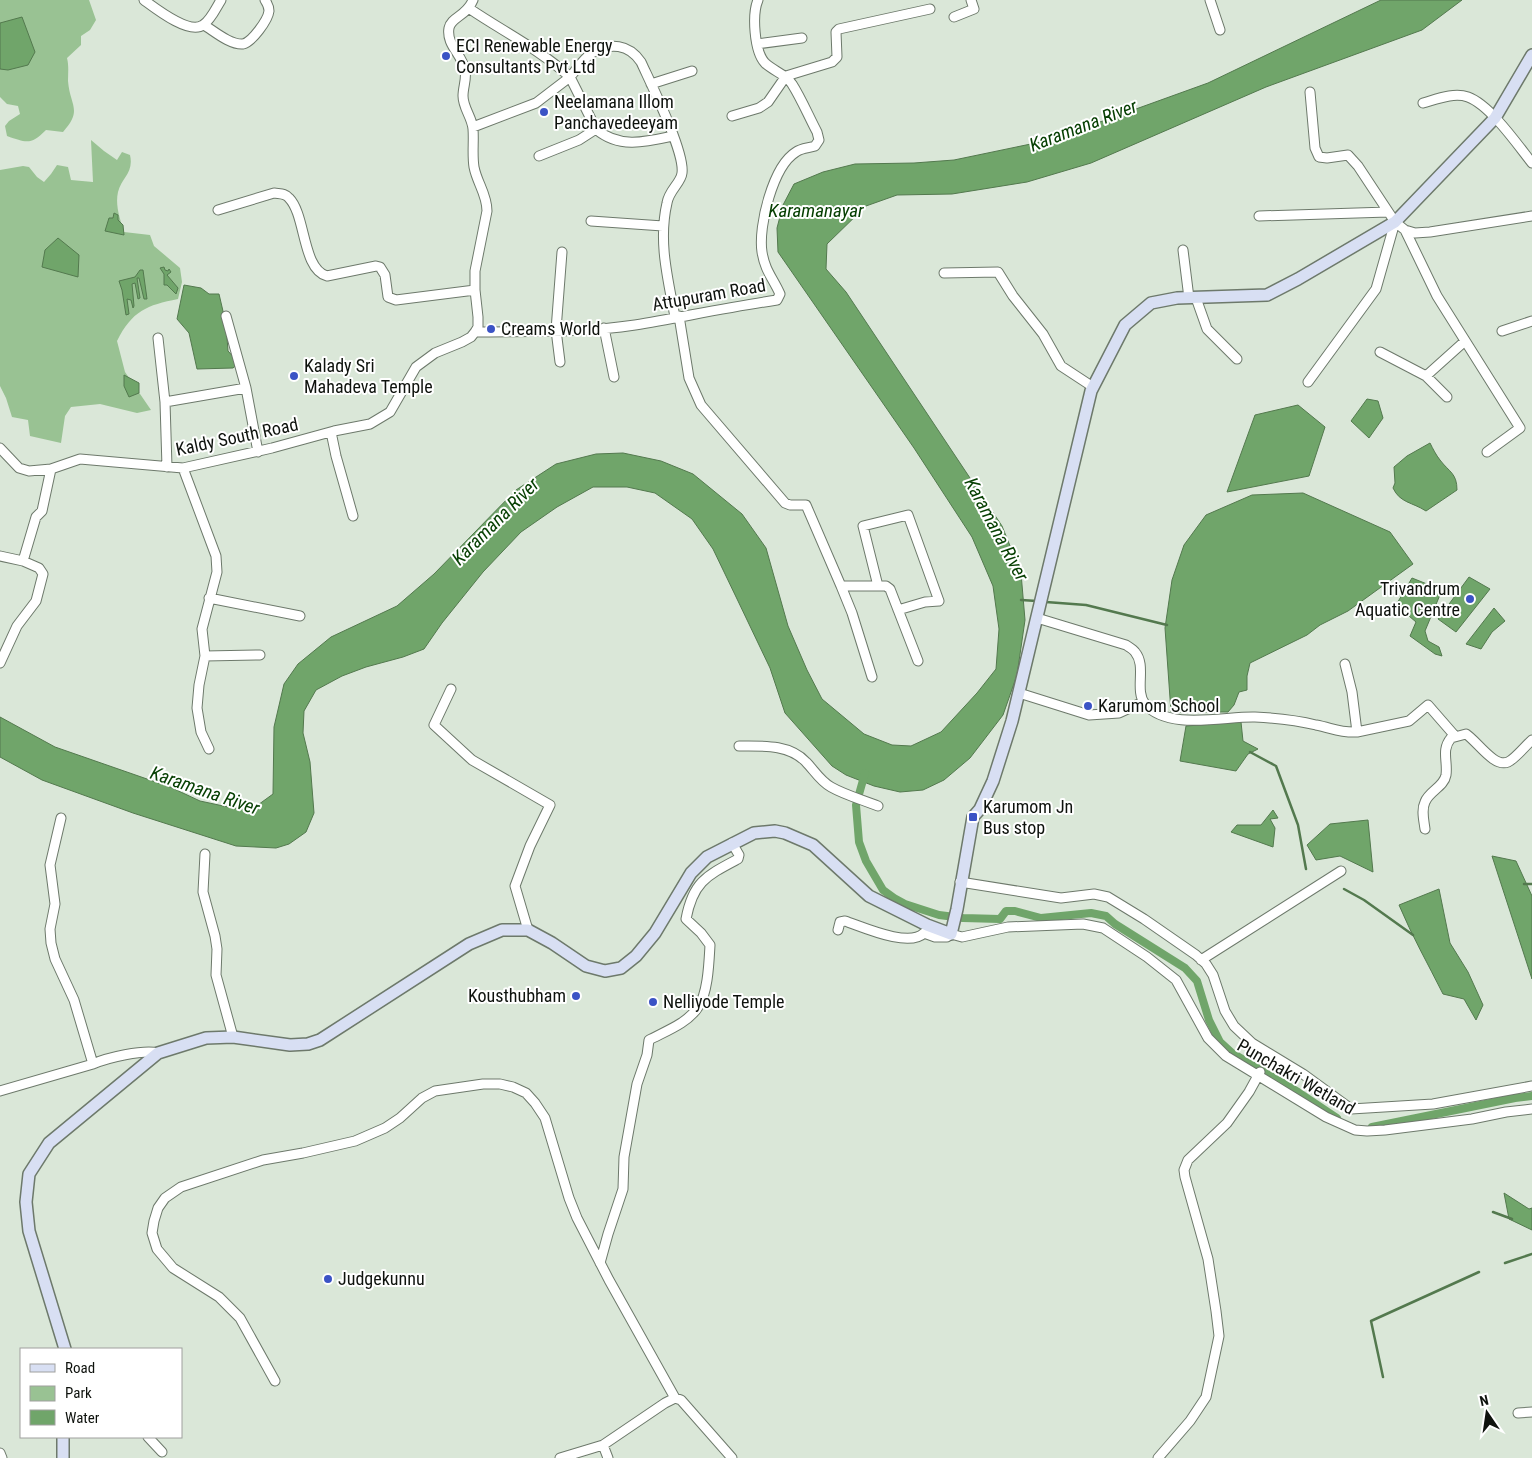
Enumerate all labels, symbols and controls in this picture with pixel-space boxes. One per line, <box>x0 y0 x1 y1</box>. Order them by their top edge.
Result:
place label: ECI Renewable Energy Consultants Pvt Ltd <box>456 35 613 77</box>
marker: ECI Renewable Energy Consultants Pvt Ltd <box>440 50 452 62</box>
place label: Neelamana Illom Panchavedeeyam <box>554 91 678 133</box>
water label: Karamana River <box>1026 94 1141 157</box>
marker: Neelamana Illom Panchavedeeyam <box>538 106 550 118</box>
water label: Karamanayar <box>768 199 864 222</box>
street label: Attupuram Road <box>651 274 767 315</box>
place label: Creams World <box>501 318 601 339</box>
marker: Creams World <box>485 323 497 335</box>
place label: Kalady Sri Mahadeva Temple <box>304 355 433 397</box>
marker: Kalady Sri Mahadeva Temple <box>288 370 300 382</box>
street label: Kaldy South Road <box>174 413 300 460</box>
water label: Karamana River <box>447 473 544 570</box>
water label: Karamana River <box>960 474 1034 585</box>
place label: Trivandrum Aquatic Centre <box>1355 578 1460 620</box>
marker: Trivandrum Aquatic Centre <box>1464 593 1476 605</box>
place label: Karumom School <box>1098 695 1219 716</box>
marker: Karumom School <box>1082 700 1094 712</box>
water label: Karamana River <box>147 761 263 820</box>
place label: Karumom Jn Bus stop <box>983 796 1073 838</box>
marker: Karumom Jn Bus stop <box>967 811 979 823</box>
place label: Kousthubham <box>468 985 566 1006</box>
marker: Kousthubham <box>570 990 582 1002</box>
place label: Nelliyode Temple <box>663 991 784 1012</box>
marker: Nelliyode Temple <box>647 996 659 1008</box>
street label: Punchakri Wetland <box>1234 1034 1359 1119</box>
place label: Judgekunnu <box>338 1268 425 1289</box>
marker: Judgekunnu <box>322 1273 334 1285</box>
legend <box>20 1348 182 1438</box>
text: Road <box>65 1359 95 1377</box>
text: Park <box>65 1384 92 1402</box>
north arrow <box>1462 1388 1512 1438</box>
text: N <box>1478 1392 1490 1409</box>
text: Water <box>65 1409 100 1427</box>

